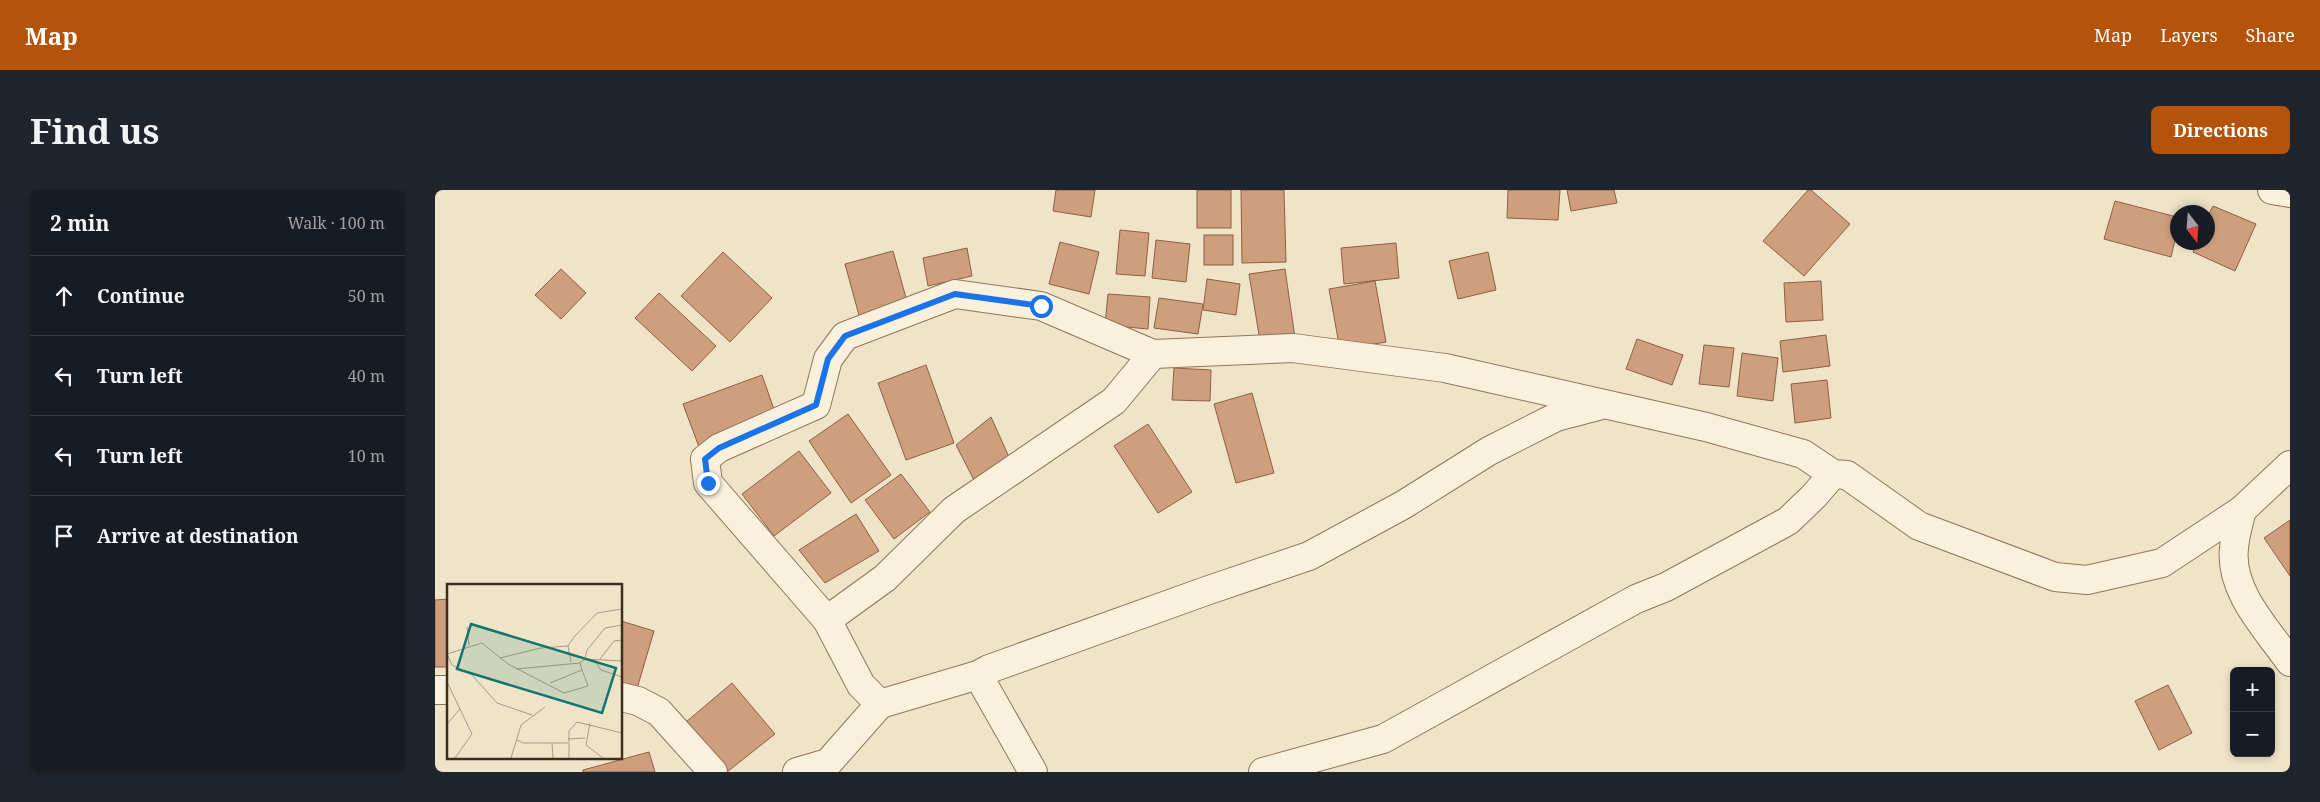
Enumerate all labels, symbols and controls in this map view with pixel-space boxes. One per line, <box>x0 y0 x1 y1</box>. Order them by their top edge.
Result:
text: Map <box>25 19 78 52</box>
text: Map <box>2094 23 2132 47</box>
text: Layers <box>2160 23 2218 47</box>
text: Share <box>2246 23 2295 47</box>
button: Directions <box>2151 106 2290 154</box>
text: Find us <box>30 107 159 154</box>
north arrow <box>2170 205 2215 250</box>
text: 2 min <box>50 209 109 237</box>
text: Walk · 100 m <box>288 212 385 234</box>
icon: ahead <box>50 282 78 310</box>
text: Continue <box>97 283 185 309</box>
text: 50 m <box>348 285 385 307</box>
route start <box>1030 295 1053 318</box>
icon: left <box>50 362 78 390</box>
text: Turn left <box>97 363 183 389</box>
text: 40 m <box>348 365 385 387</box>
icon: left <box>50 442 78 470</box>
text: Turn left <box>97 443 183 469</box>
text: 10 m <box>348 445 385 467</box>
route end <box>697 472 720 495</box>
icon: arrive <box>50 522 78 550</box>
text: Arrive at destination <box>97 523 299 549</box>
inset map <box>447 584 623 760</box>
map controls <box>2230 667 2275 757</box>
button: + <box>2230 667 2275 712</box>
button: − <box>2230 712 2275 757</box>

